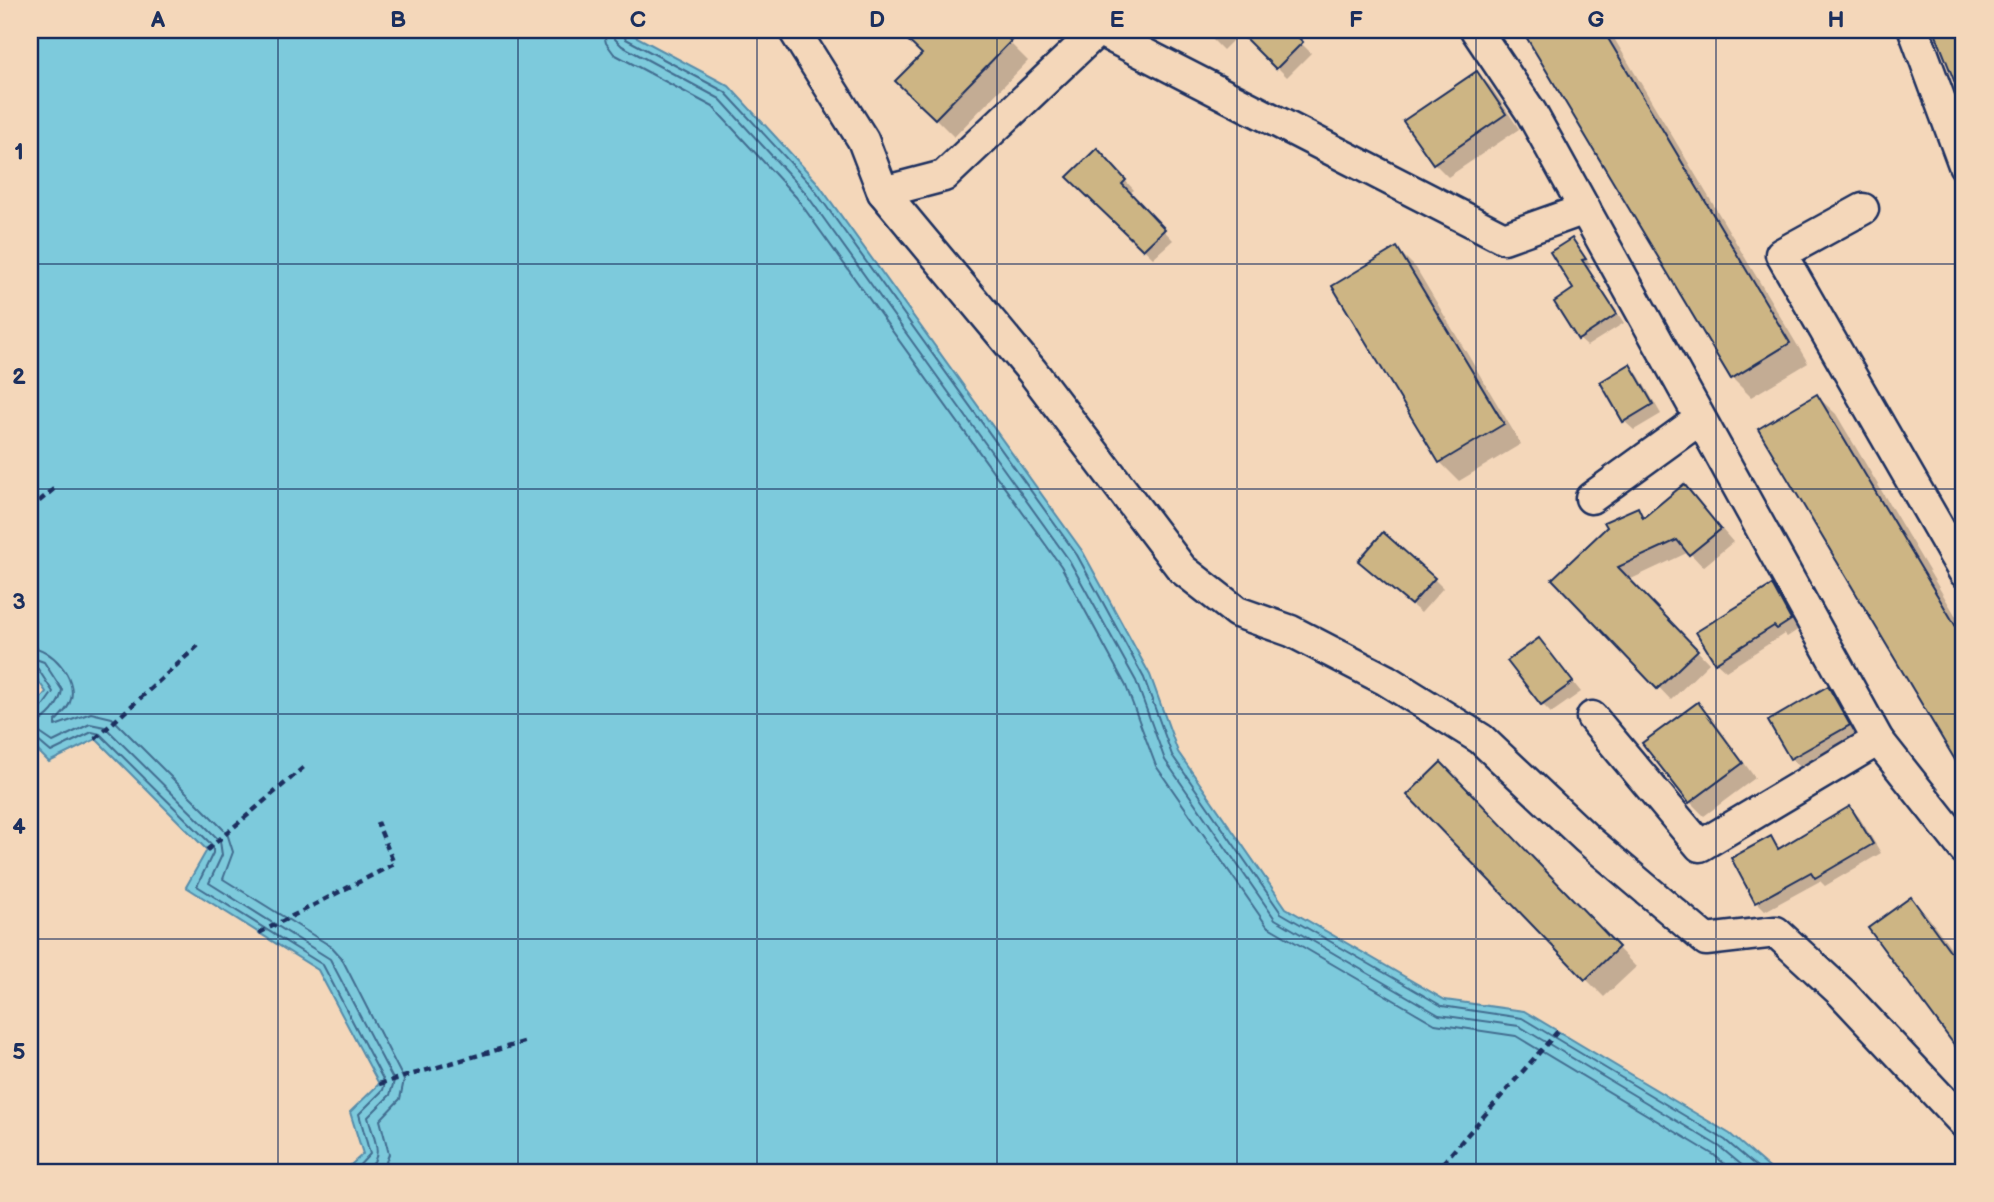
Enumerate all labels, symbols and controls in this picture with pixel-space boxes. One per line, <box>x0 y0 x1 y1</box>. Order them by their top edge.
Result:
text: A <box>150 6 166 34</box>
text: B <box>390 6 406 34</box>
text: C <box>630 6 646 34</box>
text: D <box>869 6 885 34</box>
text: E <box>1110 6 1125 34</box>
text: F <box>1349 6 1363 34</box>
text: G <box>1588 6 1605 34</box>
text: H <box>1827 6 1845 34</box>
text: 1 <box>14 138 24 166</box>
text: 2 <box>12 363 26 391</box>
text: 3 <box>12 588 26 616</box>
text: 4 <box>12 813 26 841</box>
text: 5 <box>12 1038 26 1066</box>

